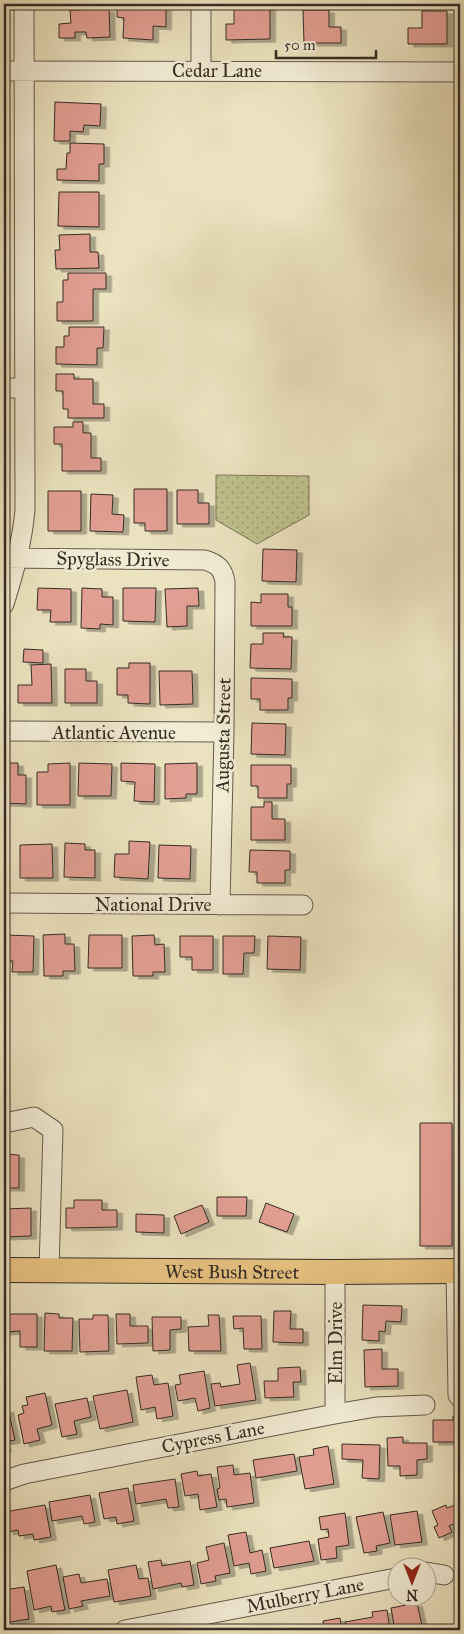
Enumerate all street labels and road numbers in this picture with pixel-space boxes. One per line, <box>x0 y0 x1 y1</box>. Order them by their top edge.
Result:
street label: Cedar Lane <box>172 59 262 82</box>
street label: Spyglass Drive <box>56 547 170 572</box>
street label: Augusta Street <box>210 677 237 794</box>
street label: Atlantic Avenue <box>51 721 176 744</box>
street label: National Drive <box>95 893 211 916</box>
street label: West Bush Street <box>165 1259 300 1283</box>
street label: Elm Drive <box>324 1302 347 1384</box>
street label: Cypress Lane <box>160 1416 267 1458</box>
street label: Mulberry Lane <box>244 1572 366 1618</box>

